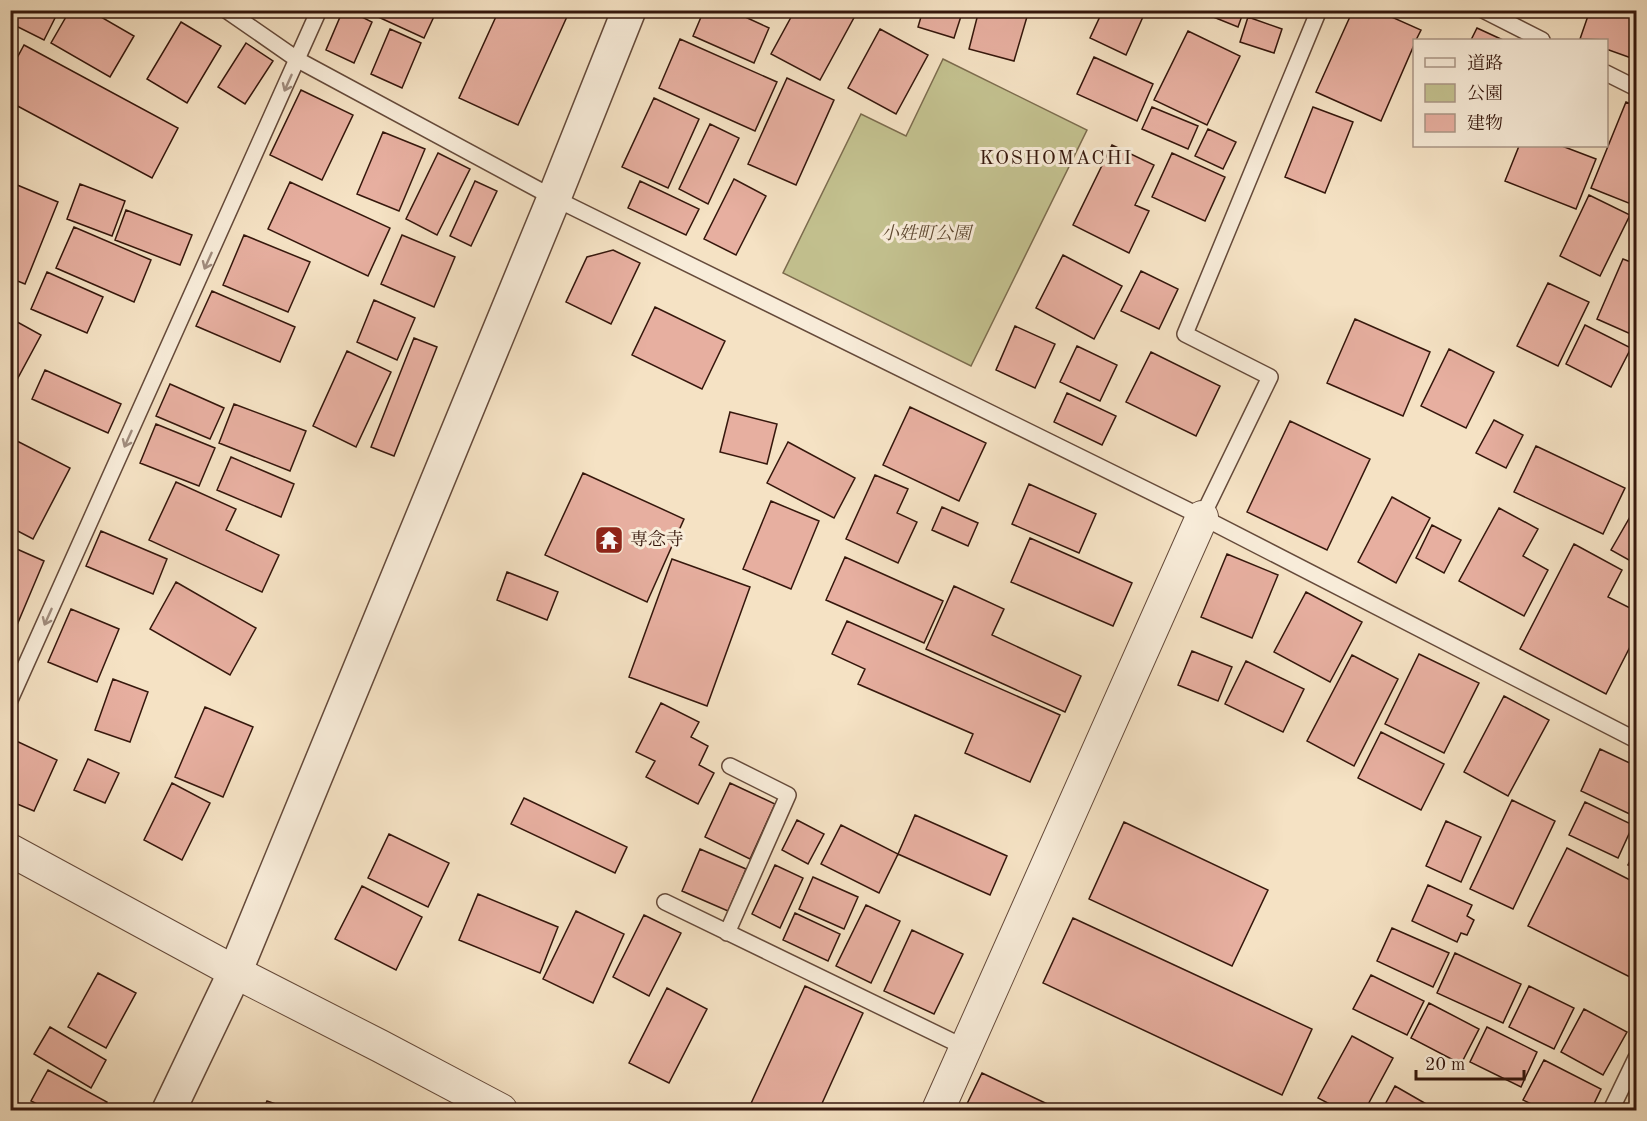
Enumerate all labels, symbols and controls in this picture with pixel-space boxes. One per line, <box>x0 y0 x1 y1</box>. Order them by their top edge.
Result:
legend <box>1413 39 1608 147</box>
text: 道路 <box>1467 53 1503 73</box>
one-way arrow <box>281 74 293 92</box>
text: 公園 <box>1467 84 1503 103</box>
text: 建物 <box>1467 113 1503 133</box>
district label: KOSHOMACHI <box>979 149 1133 169</box>
park label: 小姓町公園 <box>881 223 974 243</box>
one-way arrow <box>201 252 213 270</box>
one-way arrow <box>121 430 132 448</box>
temple icon: 専念寺 <box>593 524 625 556</box>
place label: 専念寺 <box>630 529 684 549</box>
one-way arrow <box>41 607 53 625</box>
scale bar <box>1416 1043 1524 1081</box>
text: 20 m <box>1425 1056 1465 1074</box>

